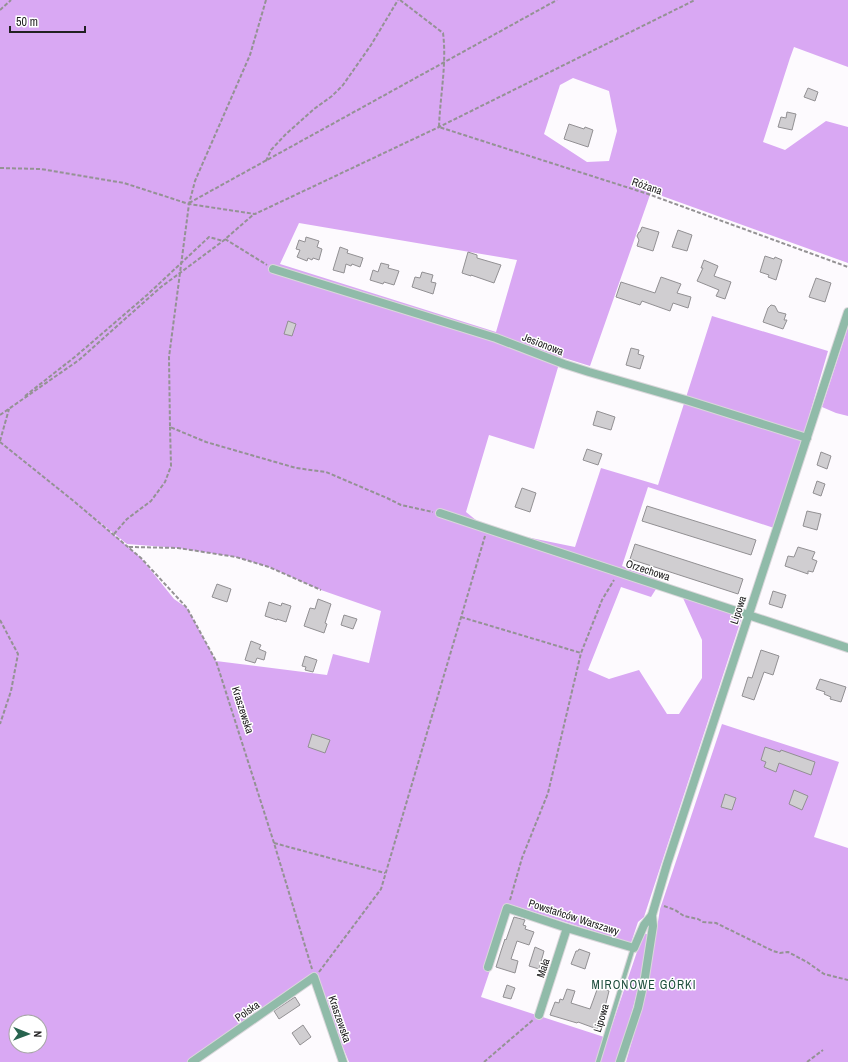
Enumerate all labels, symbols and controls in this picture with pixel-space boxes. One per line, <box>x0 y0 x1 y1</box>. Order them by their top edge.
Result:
scale bar <box>10 8 85 34</box>
text: 50 m <box>16 14 38 30</box>
street label: Różana <box>630 174 664 198</box>
street label: Jesionowa <box>520 330 566 358</box>
street label: Orzechowa <box>624 556 672 584</box>
street label: Lipowa <box>727 594 749 626</box>
street label: Kraszewska <box>229 685 257 735</box>
street label: Powstańców Warszawy <box>527 896 622 938</box>
street label: Mała <box>533 957 553 979</box>
district label: MIRONOWE GÓRKI <box>592 977 696 993</box>
street label: Kraszewska <box>325 994 355 1044</box>
street label: Polska <box>232 998 262 1024</box>
street label: Lipowa <box>590 1002 612 1034</box>
north arrow <box>8 1014 48 1054</box>
text: N <box>31 1031 45 1038</box>

